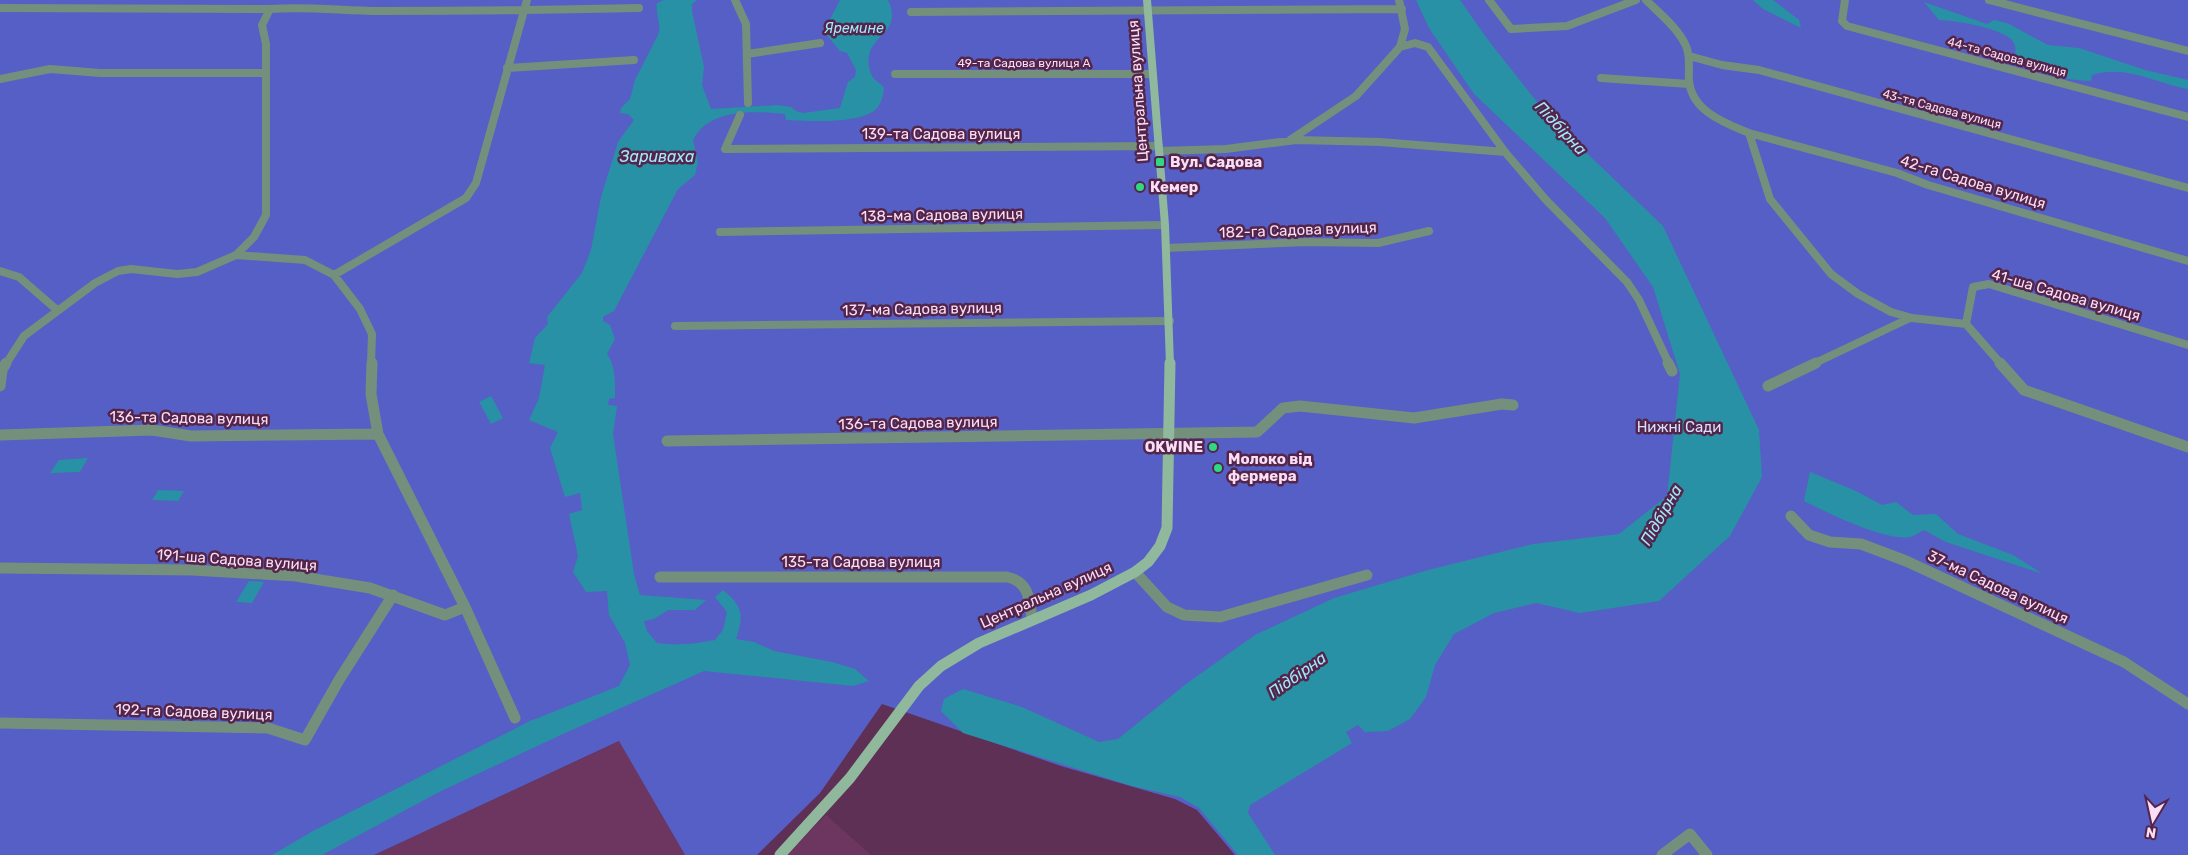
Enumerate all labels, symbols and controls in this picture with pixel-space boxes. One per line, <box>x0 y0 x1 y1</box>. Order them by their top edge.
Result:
street label: Центральна вулиця <box>1124 19 1152 163</box>
water label: Яремине <box>824 20 884 37</box>
street label: 44-та Садова вулиця <box>1946 34 2068 80</box>
street label: 49-та Садова вулиця А <box>958 56 1090 70</box>
street label: 43-тя Садова вулиця <box>1881 86 2003 132</box>
water label: Підбірна <box>1531 97 1591 159</box>
street label: 139-та Садова вулиця <box>862 125 1020 143</box>
water label: Зариваха <box>619 147 694 166</box>
street label: 42-га Садова вулиця <box>1898 151 2048 213</box>
place label: Вул. Садова <box>1170 153 1262 171</box>
marker: Вул. Садова <box>1154 156 1166 168</box>
place label: Кемер <box>1150 178 1198 196</box>
marker: Кемер <box>1134 181 1146 193</box>
street label: 138-ма Садова вулиця <box>861 205 1023 225</box>
street label: 182-га Садова вулиця <box>1219 218 1377 242</box>
street label: 41-ша Садова вулиця <box>1989 265 2143 325</box>
street label: 137-ма Садова вулиця <box>842 299 1002 319</box>
street label: 136-та Садова вулиця <box>109 408 269 428</box>
street label: 136-та Садова вулиця <box>838 413 998 433</box>
park label: Нижні Сади <box>1637 418 1721 436</box>
place label: OKWINE <box>1145 438 1203 456</box>
marker: OKWINE <box>1207 441 1219 453</box>
place label: Молоко від фермера <box>1228 450 1313 485</box>
marker: Молоко від фермера <box>1212 462 1224 474</box>
water label: Підбірна <box>1636 481 1686 549</box>
street label: 191-ша Садова вулиця <box>156 545 318 575</box>
street label: 37-ма Садова вулиця <box>1925 546 2071 628</box>
street label: 135-та Садова вулиця <box>782 553 940 571</box>
street label: Центральна вулиця <box>977 558 1115 632</box>
water label: Підбірна <box>1264 648 1330 702</box>
street label: 192-га Садова вулиця <box>115 700 273 724</box>
north arrow <box>2128 795 2178 845</box>
text: N <box>2145 823 2157 842</box>

